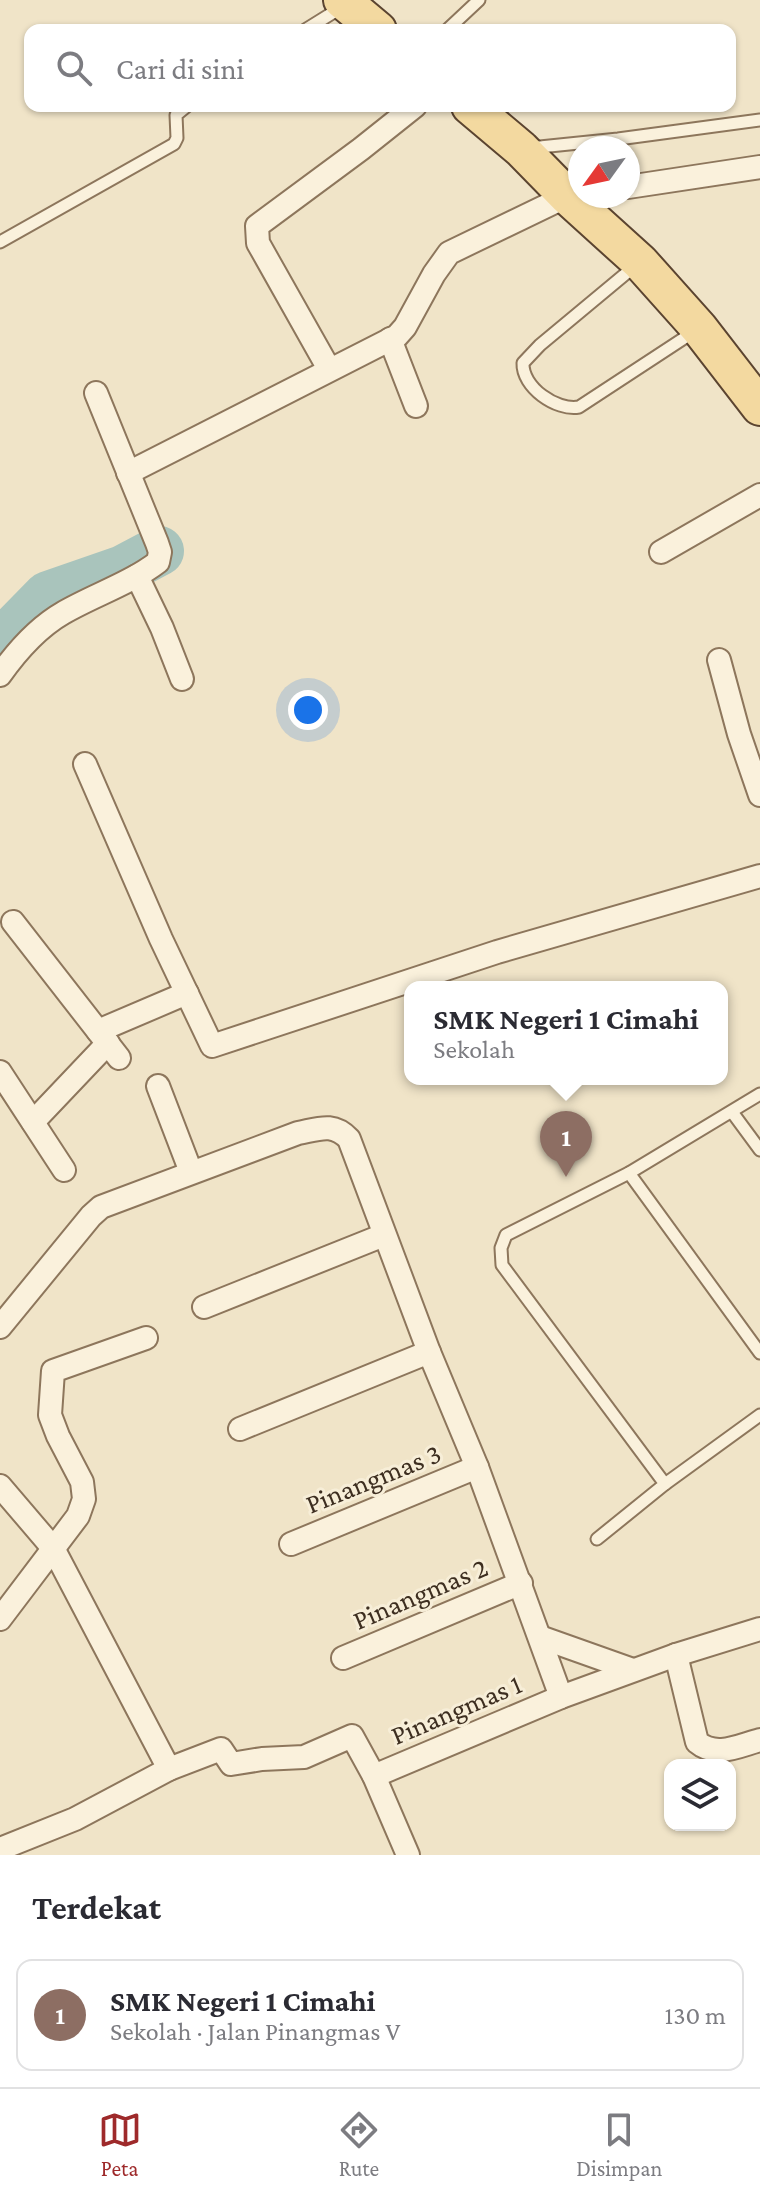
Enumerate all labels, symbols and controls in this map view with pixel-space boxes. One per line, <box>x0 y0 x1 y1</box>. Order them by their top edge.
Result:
search box <box>24 24 736 112</box>
icon: search <box>52 46 96 90</box>
text: Cari di sini <box>116 52 244 85</box>
north arrow <box>568 136 640 208</box>
your location <box>288 690 328 730</box>
popup <box>404 981 728 1085</box>
text: SMK Negeri 1 Cimahi <box>433 1002 699 1035</box>
text: Sekolah <box>433 1035 515 1064</box>
pin: 1 <box>540 1111 592 1177</box>
street label: Pinangmas 3 <box>301 1437 445 1520</box>
street label: Pinangmas 2 <box>348 1551 492 1636</box>
street label: Pinangmas 1 <box>386 1668 526 1751</box>
map controls <box>664 1759 736 1831</box>
button: layers <box>664 1759 736 1831</box>
text: Terdekat <box>32 1889 161 1926</box>
text: SMK Negeri 1 Cimahi <box>110 1984 375 2017</box>
text: 1 <box>55 2001 65 2030</box>
text: 130 m <box>665 2001 726 2030</box>
text: Sekolah · Jalan Pinangmas V <box>110 2017 400 2046</box>
tab: Peta <box>98 2108 142 2181</box>
tab: Rute <box>337 2108 381 2181</box>
tab: Disimpan <box>576 2108 662 2181</box>

